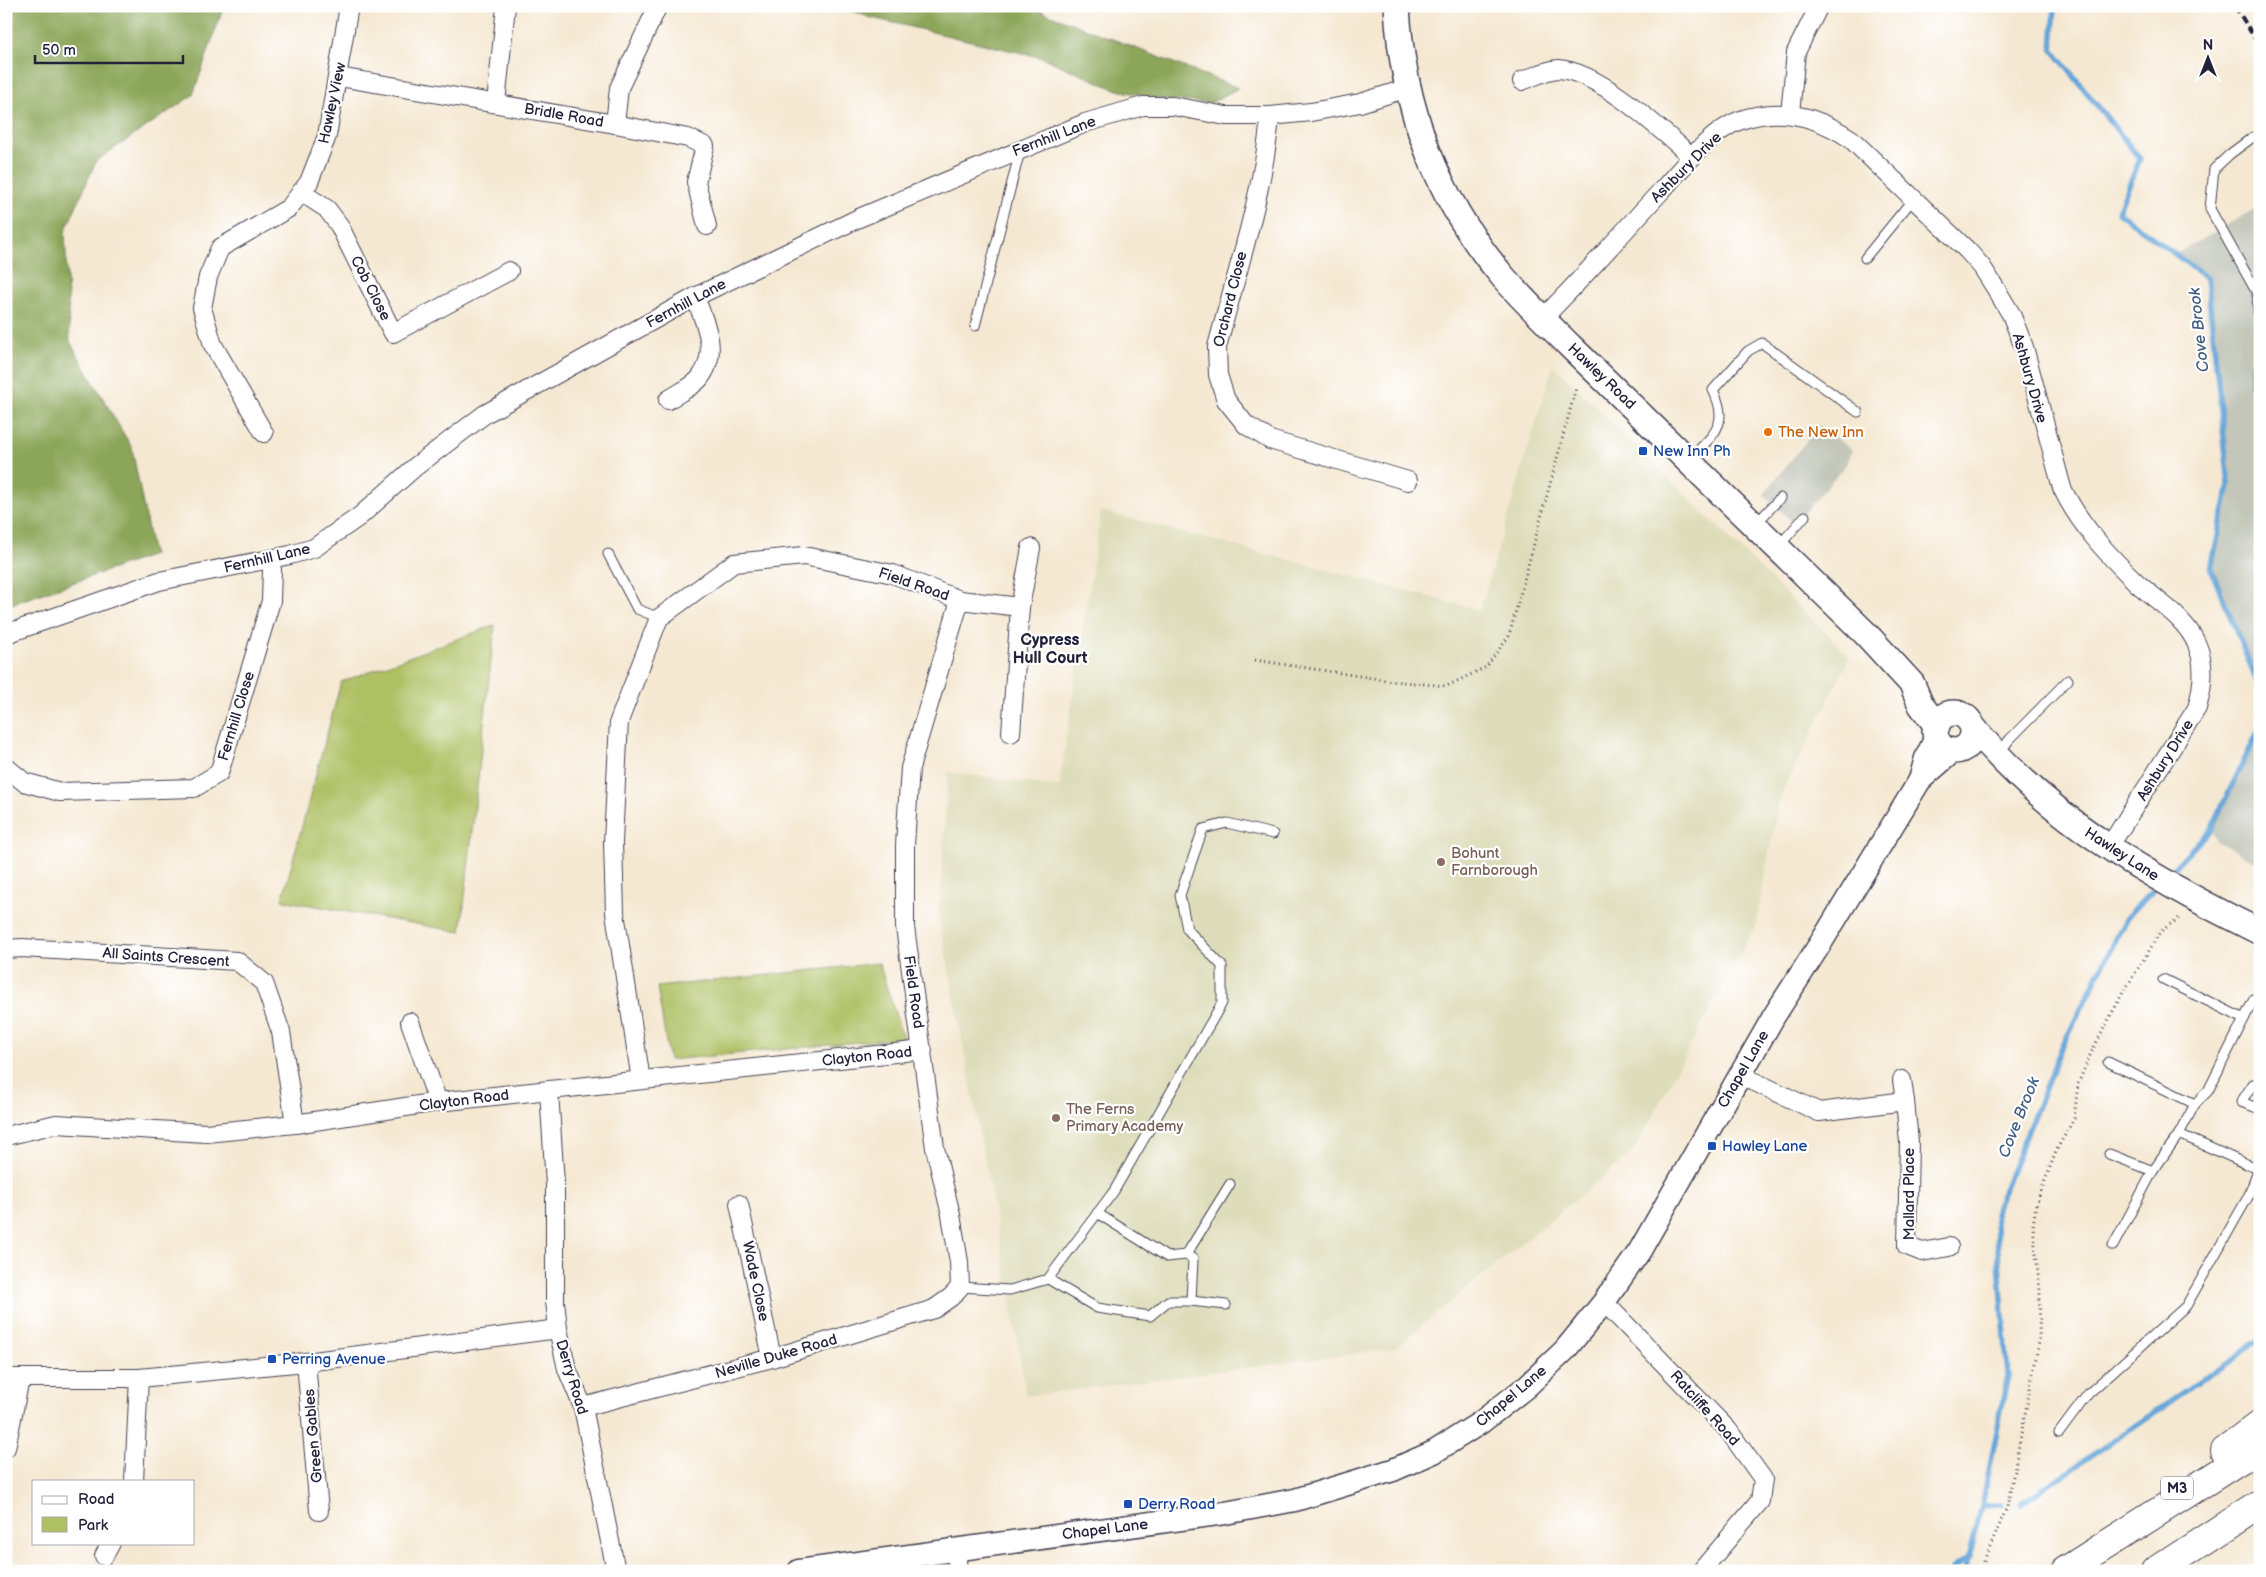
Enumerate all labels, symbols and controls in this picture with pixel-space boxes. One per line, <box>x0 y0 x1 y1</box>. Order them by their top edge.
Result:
scale bar <box>35 32 182 64</box>
north arrow <box>2184 32 2234 82</box>
text: N <box>2203 37 2213 54</box>
text: 50 m <box>42 41 76 60</box>
street label: Hawley View <box>315 61 350 146</box>
street label: Bridle Road <box>523 99 605 132</box>
street label: Fernhill Lane <box>1010 112 1099 161</box>
street label: Ashbury Drive <box>1647 128 1726 207</box>
street label: Orchard Close <box>1209 249 1252 349</box>
street label: Cob Close <box>346 253 395 324</box>
street label: Fernhill Lane <box>643 274 730 332</box>
water label: Cove Brook <box>2185 285 2213 373</box>
street label: Ashbury Drive <box>2008 331 2051 425</box>
street label: Hawley Road <box>1564 339 1640 414</box>
place label: The New Inn <box>1778 423 1864 442</box>
marker: The New Inn <box>1762 426 1774 438</box>
place label: New Inn Ph <box>1653 442 1731 461</box>
marker: New Inn Ph <box>1637 445 1649 457</box>
street label: Fernhill Lane <box>222 539 312 578</box>
street label: Field Road <box>876 564 952 605</box>
district label: Cypress Hull Court <box>1013 631 1088 668</box>
street label: Fernhill Close <box>214 669 259 763</box>
street label: Ashbury Drive <box>2133 716 2198 804</box>
street label: Hawley Lane <box>2081 823 2163 886</box>
place label: Bohunt Farnborough <box>1451 844 1538 880</box>
marker: Bohunt Farnborough <box>1435 856 1447 868</box>
street label: All Saints Crescent <box>102 944 230 971</box>
street label: Field Road <box>899 954 928 1030</box>
street label: Chapel Lane <box>1714 1027 1773 1111</box>
street label: Clayton Road <box>821 1042 913 1071</box>
water label: Cove Brook <box>1995 1074 2045 1161</box>
street label: Clayton Road <box>418 1086 510 1115</box>
place label: The Ferns Primary Academy <box>1066 1100 1184 1136</box>
marker: The Ferns Primary Academy <box>1050 1112 1062 1124</box>
place label: Hawley Lane <box>1722 1137 1807 1156</box>
marker: Hawley Lane <box>1706 1140 1718 1152</box>
street label: Mallard Place <box>1900 1148 1919 1240</box>
street label: Wade Close <box>738 1239 773 1323</box>
street label: Neville Duke Road <box>713 1330 839 1383</box>
street label: Derry Road <box>551 1337 592 1417</box>
place label: Perring Avenue <box>282 1350 386 1369</box>
marker: Perring Avenue <box>266 1353 278 1365</box>
street label: Chapel Lane <box>1472 1361 1551 1431</box>
street label: Ratcliffe Road <box>1666 1367 1743 1450</box>
street label: Green Gables <box>300 1388 327 1484</box>
road number: M3 <box>2161 1476 2193 1500</box>
legend <box>32 1480 195 1544</box>
text: Road <box>78 1490 114 1509</box>
place label: Derry Road <box>1138 1495 1215 1514</box>
marker: Derry Road <box>1122 1498 1134 1510</box>
street label: Chapel Lane <box>1061 1515 1149 1544</box>
text: Park <box>78 1516 109 1535</box>

